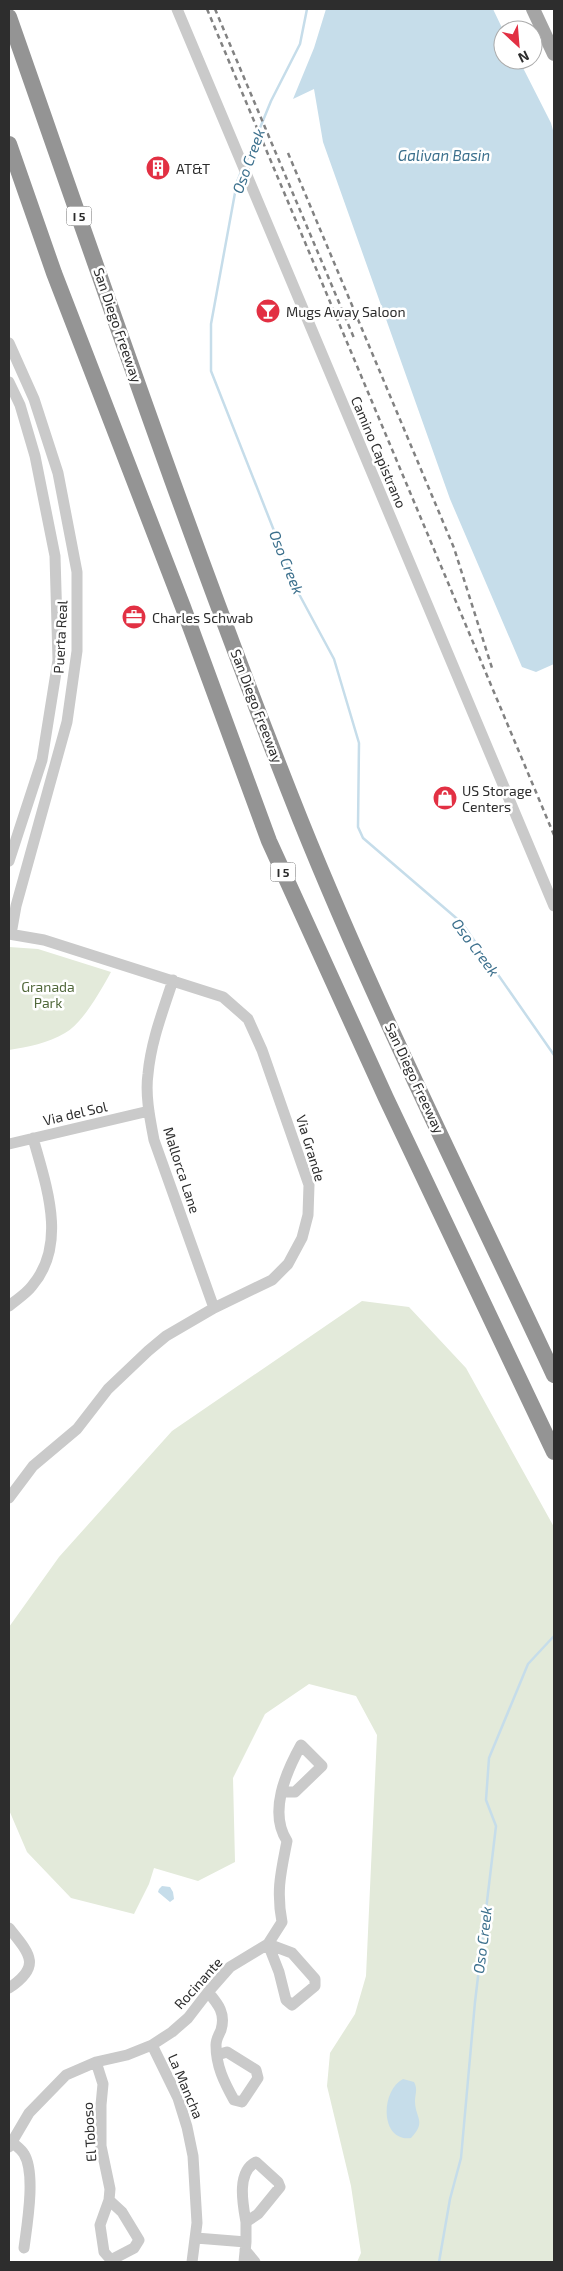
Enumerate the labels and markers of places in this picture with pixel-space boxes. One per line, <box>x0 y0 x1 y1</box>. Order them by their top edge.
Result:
building icon: AT&T <box>145 155 171 181</box>
place label: AT&T <box>176 160 210 177</box>
bar icon: Mugs Away Saloon <box>255 298 281 324</box>
place label: Mugs Away Saloon <box>286 303 406 320</box>
office icon: Charles Schwab <box>121 604 147 630</box>
place label: Charles Schwab <box>152 609 253 626</box>
place label: US Storage Centers <box>462 782 532 815</box>
shop icon: US Storage Centers <box>432 785 458 811</box>

